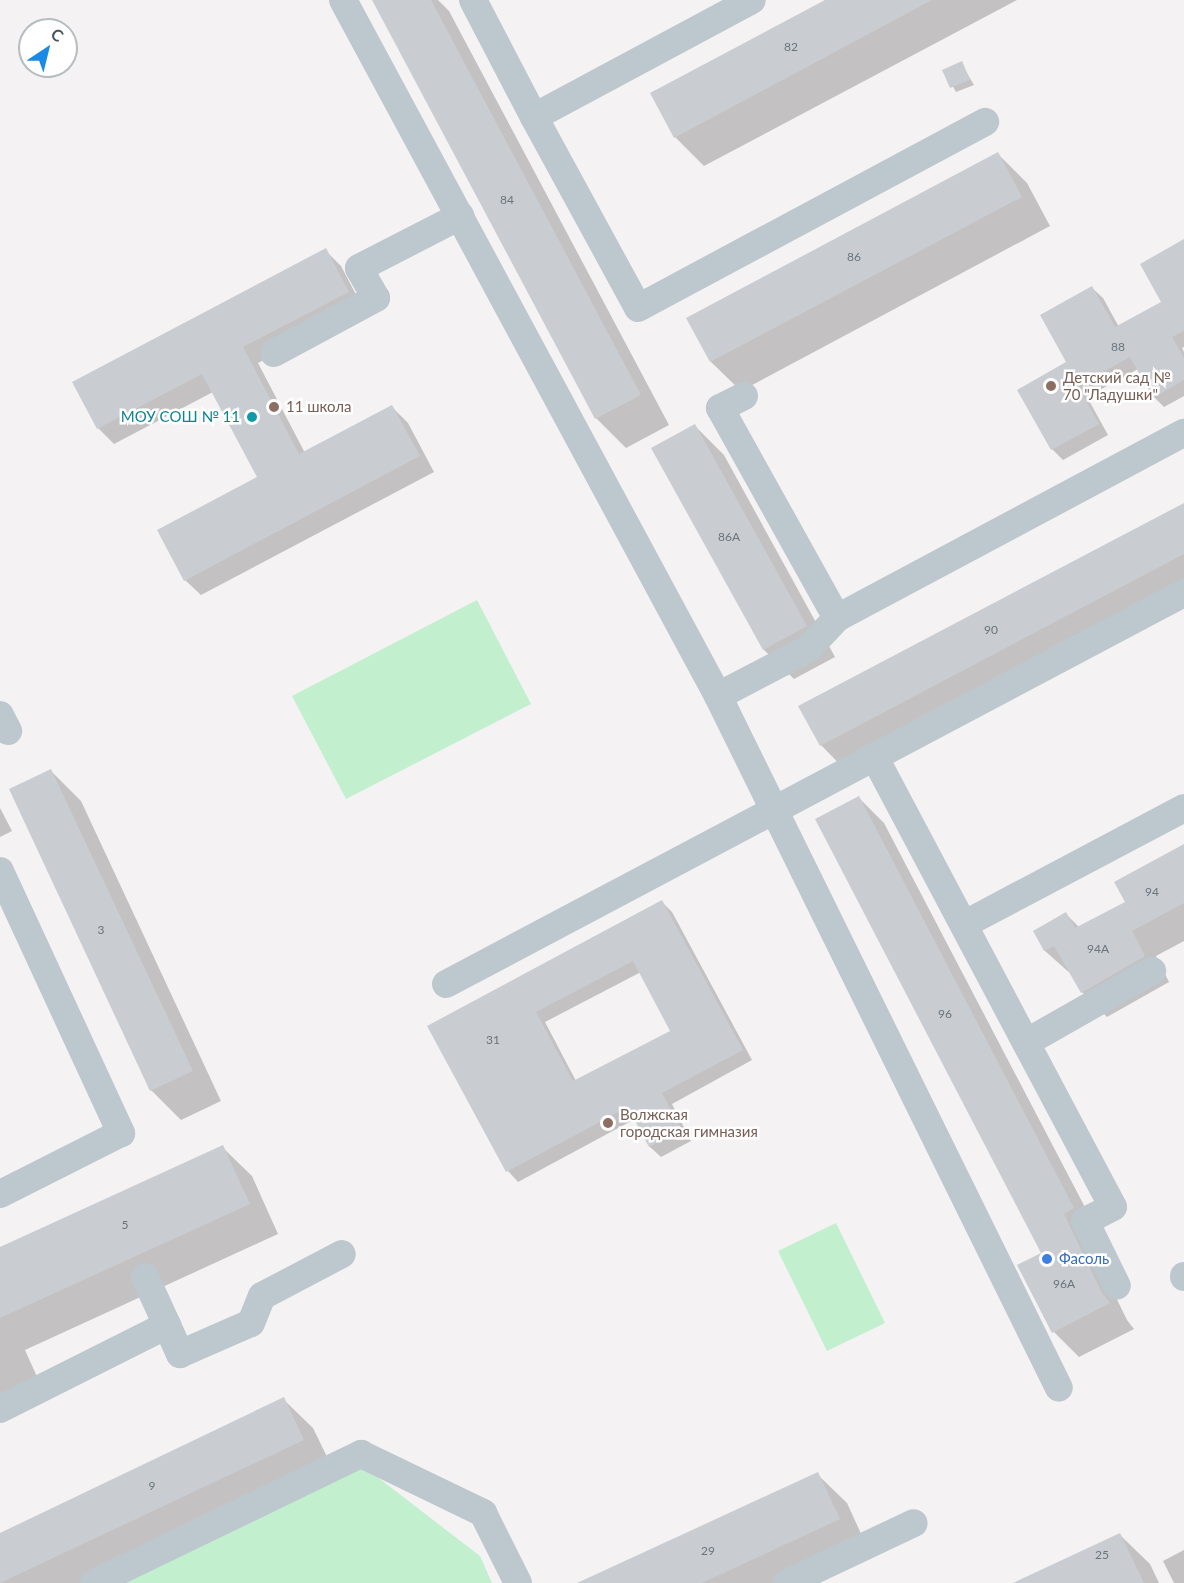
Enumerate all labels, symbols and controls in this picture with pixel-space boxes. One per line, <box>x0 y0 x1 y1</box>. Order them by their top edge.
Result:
north arrow <box>18 18 78 78</box>
text: С <box>48 24 67 45</box>
house number: 82 <box>784 40 798 54</box>
house number: 84 <box>500 193 514 207</box>
house number: 86 <box>847 250 861 264</box>
house number: 88 <box>1111 340 1125 354</box>
place label: Детский сад № 70 "Ладушки" <box>1063 368 1171 403</box>
marker: Детский сад № 70 "Ладушки" <box>1044 379 1058 393</box>
place label: 11 школа <box>286 398 352 416</box>
marker: 11 школа <box>267 400 281 414</box>
place label: МОУ СОШ № 11 <box>121 408 240 426</box>
marker: МОУ СОШ № 11 <box>245 410 259 424</box>
house number: 86А <box>718 530 740 544</box>
house number: 90 <box>984 623 998 637</box>
house number: 94 <box>1145 885 1159 899</box>
house number: 3 <box>98 923 104 937</box>
house number: 94А <box>1087 942 1109 956</box>
house number: 96 <box>938 1007 952 1021</box>
house number: 31 <box>486 1033 500 1047</box>
place label: Волжская городская гимназия <box>620 1105 758 1140</box>
marker: Волжская городская гимназия <box>601 1116 615 1130</box>
house number: 5 <box>122 1218 128 1232</box>
place label: Фасоль <box>1059 1250 1109 1268</box>
marker: Фасоль <box>1040 1252 1054 1266</box>
house number: 96А <box>1053 1277 1075 1291</box>
house number: 9 <box>149 1479 155 1493</box>
house number: 29 <box>701 1544 715 1558</box>
house number: 25 <box>1095 1548 1109 1562</box>

